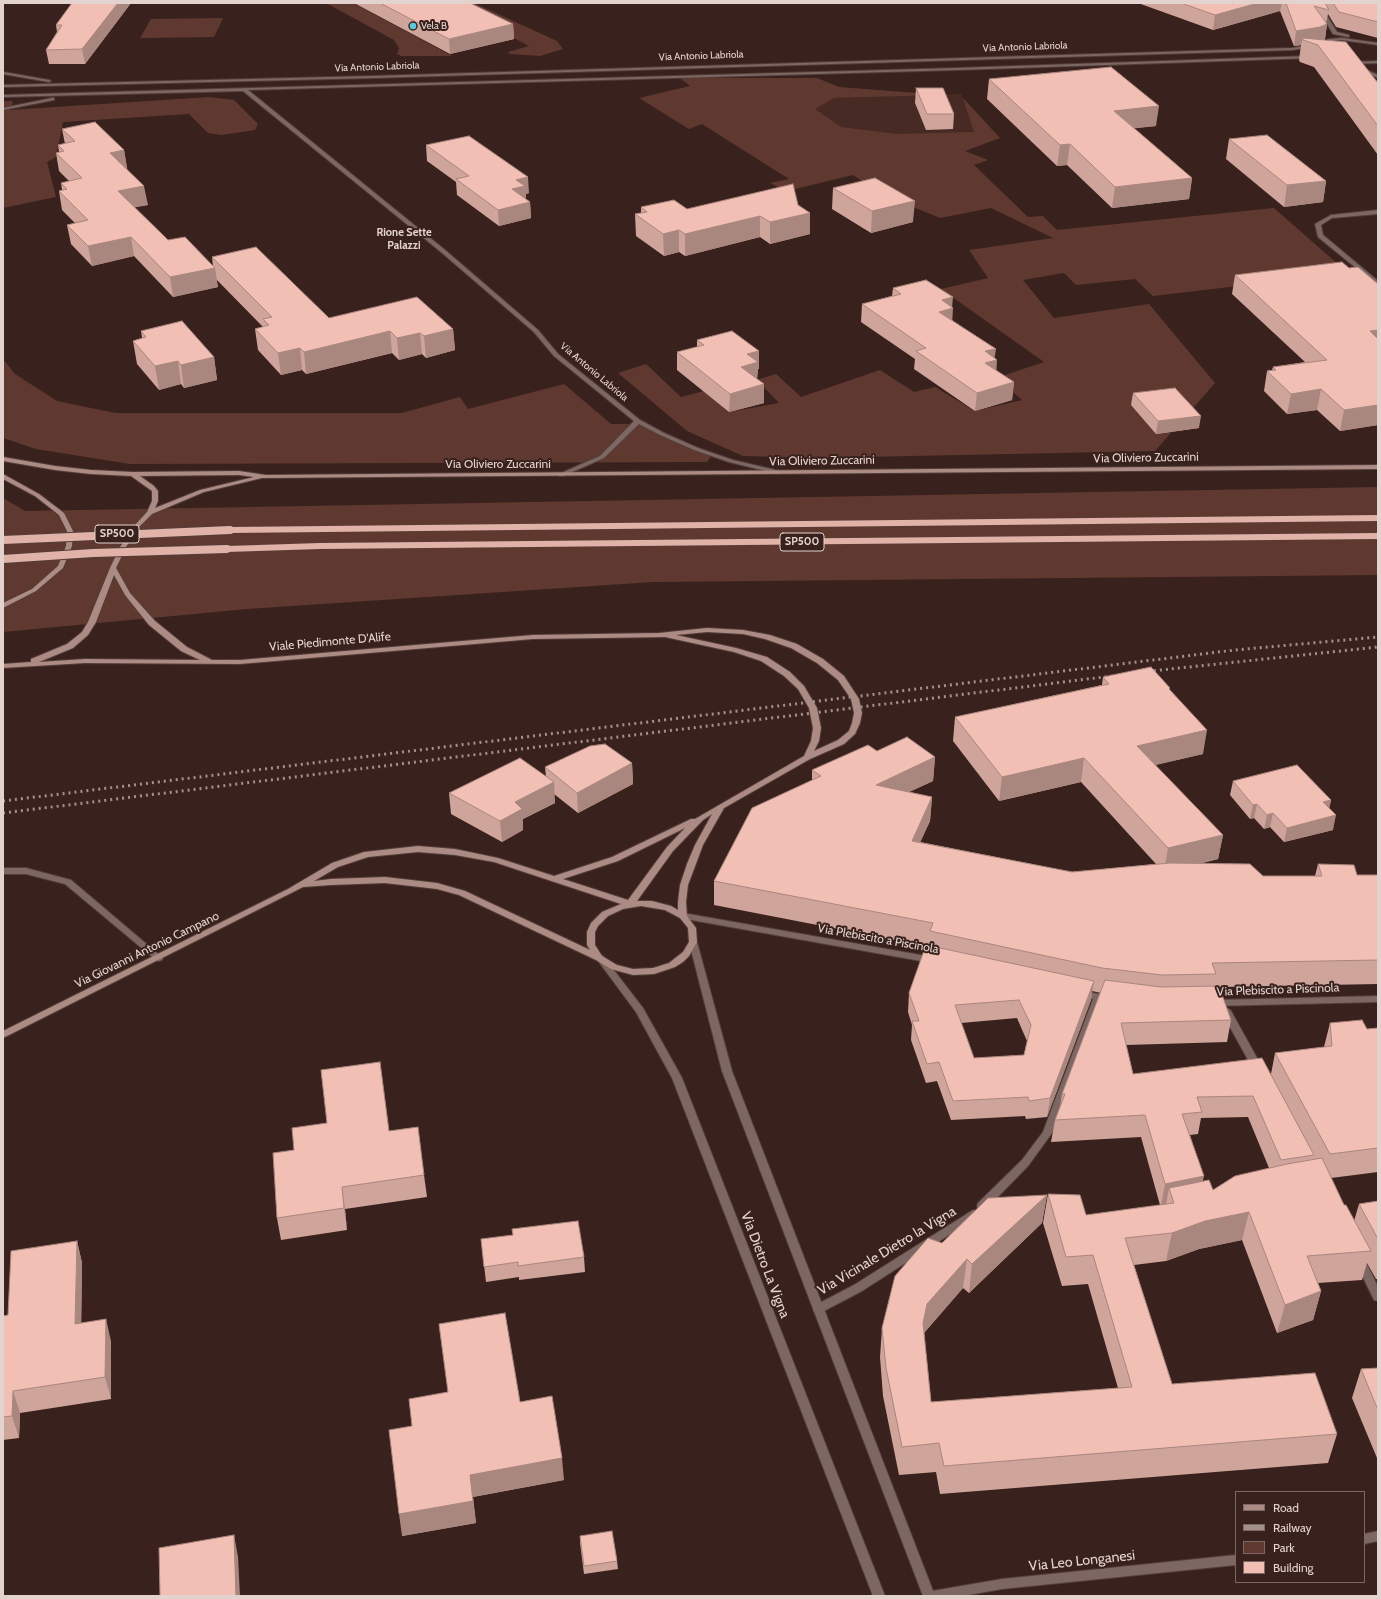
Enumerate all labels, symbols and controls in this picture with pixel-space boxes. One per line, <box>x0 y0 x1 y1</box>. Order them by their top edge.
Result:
place label: Vela B <box>421 20 447 32</box>
marker: Vela B <box>408 21 418 31</box>
street label: Via Antonio Labriola <box>982 40 1068 54</box>
street label: Via Antonio Labriola <box>658 49 744 63</box>
street label: Via Antonio Labriola <box>334 60 420 74</box>
district label: Rione Sette Palazzi <box>376 226 432 252</box>
street label: Via Antonio Labriola <box>558 340 630 404</box>
street label: Via Oliviero Zuccarini <box>1093 450 1199 466</box>
street label: Via Oliviero Zuccarini <box>769 453 875 469</box>
street label: Via Oliviero Zuccarini <box>445 457 551 471</box>
road number: SP500 <box>95 525 139 543</box>
road number: SP500 <box>780 533 824 551</box>
street label: Viale Piedimonte D'Alife <box>269 630 391 654</box>
street label: Via Giovanni Antonio Campano <box>73 909 221 991</box>
street label: Via Plebiscito a Piscinola <box>816 921 940 957</box>
street label: Via Plebiscito a Piscinola <box>1216 981 1340 999</box>
street label: Via Vicinale Dietro la Vigna <box>815 1203 959 1299</box>
street label: Via Dietro La Vigna <box>737 1209 793 1321</box>
legend <box>1235 1491 1365 1583</box>
text: Road <box>1273 1500 1299 1515</box>
text: Railway <box>1273 1520 1311 1535</box>
text: Park <box>1273 1540 1295 1555</box>
street label: Via Leo Longanesi <box>1028 1547 1136 1575</box>
text: Building <box>1273 1560 1314 1575</box>

